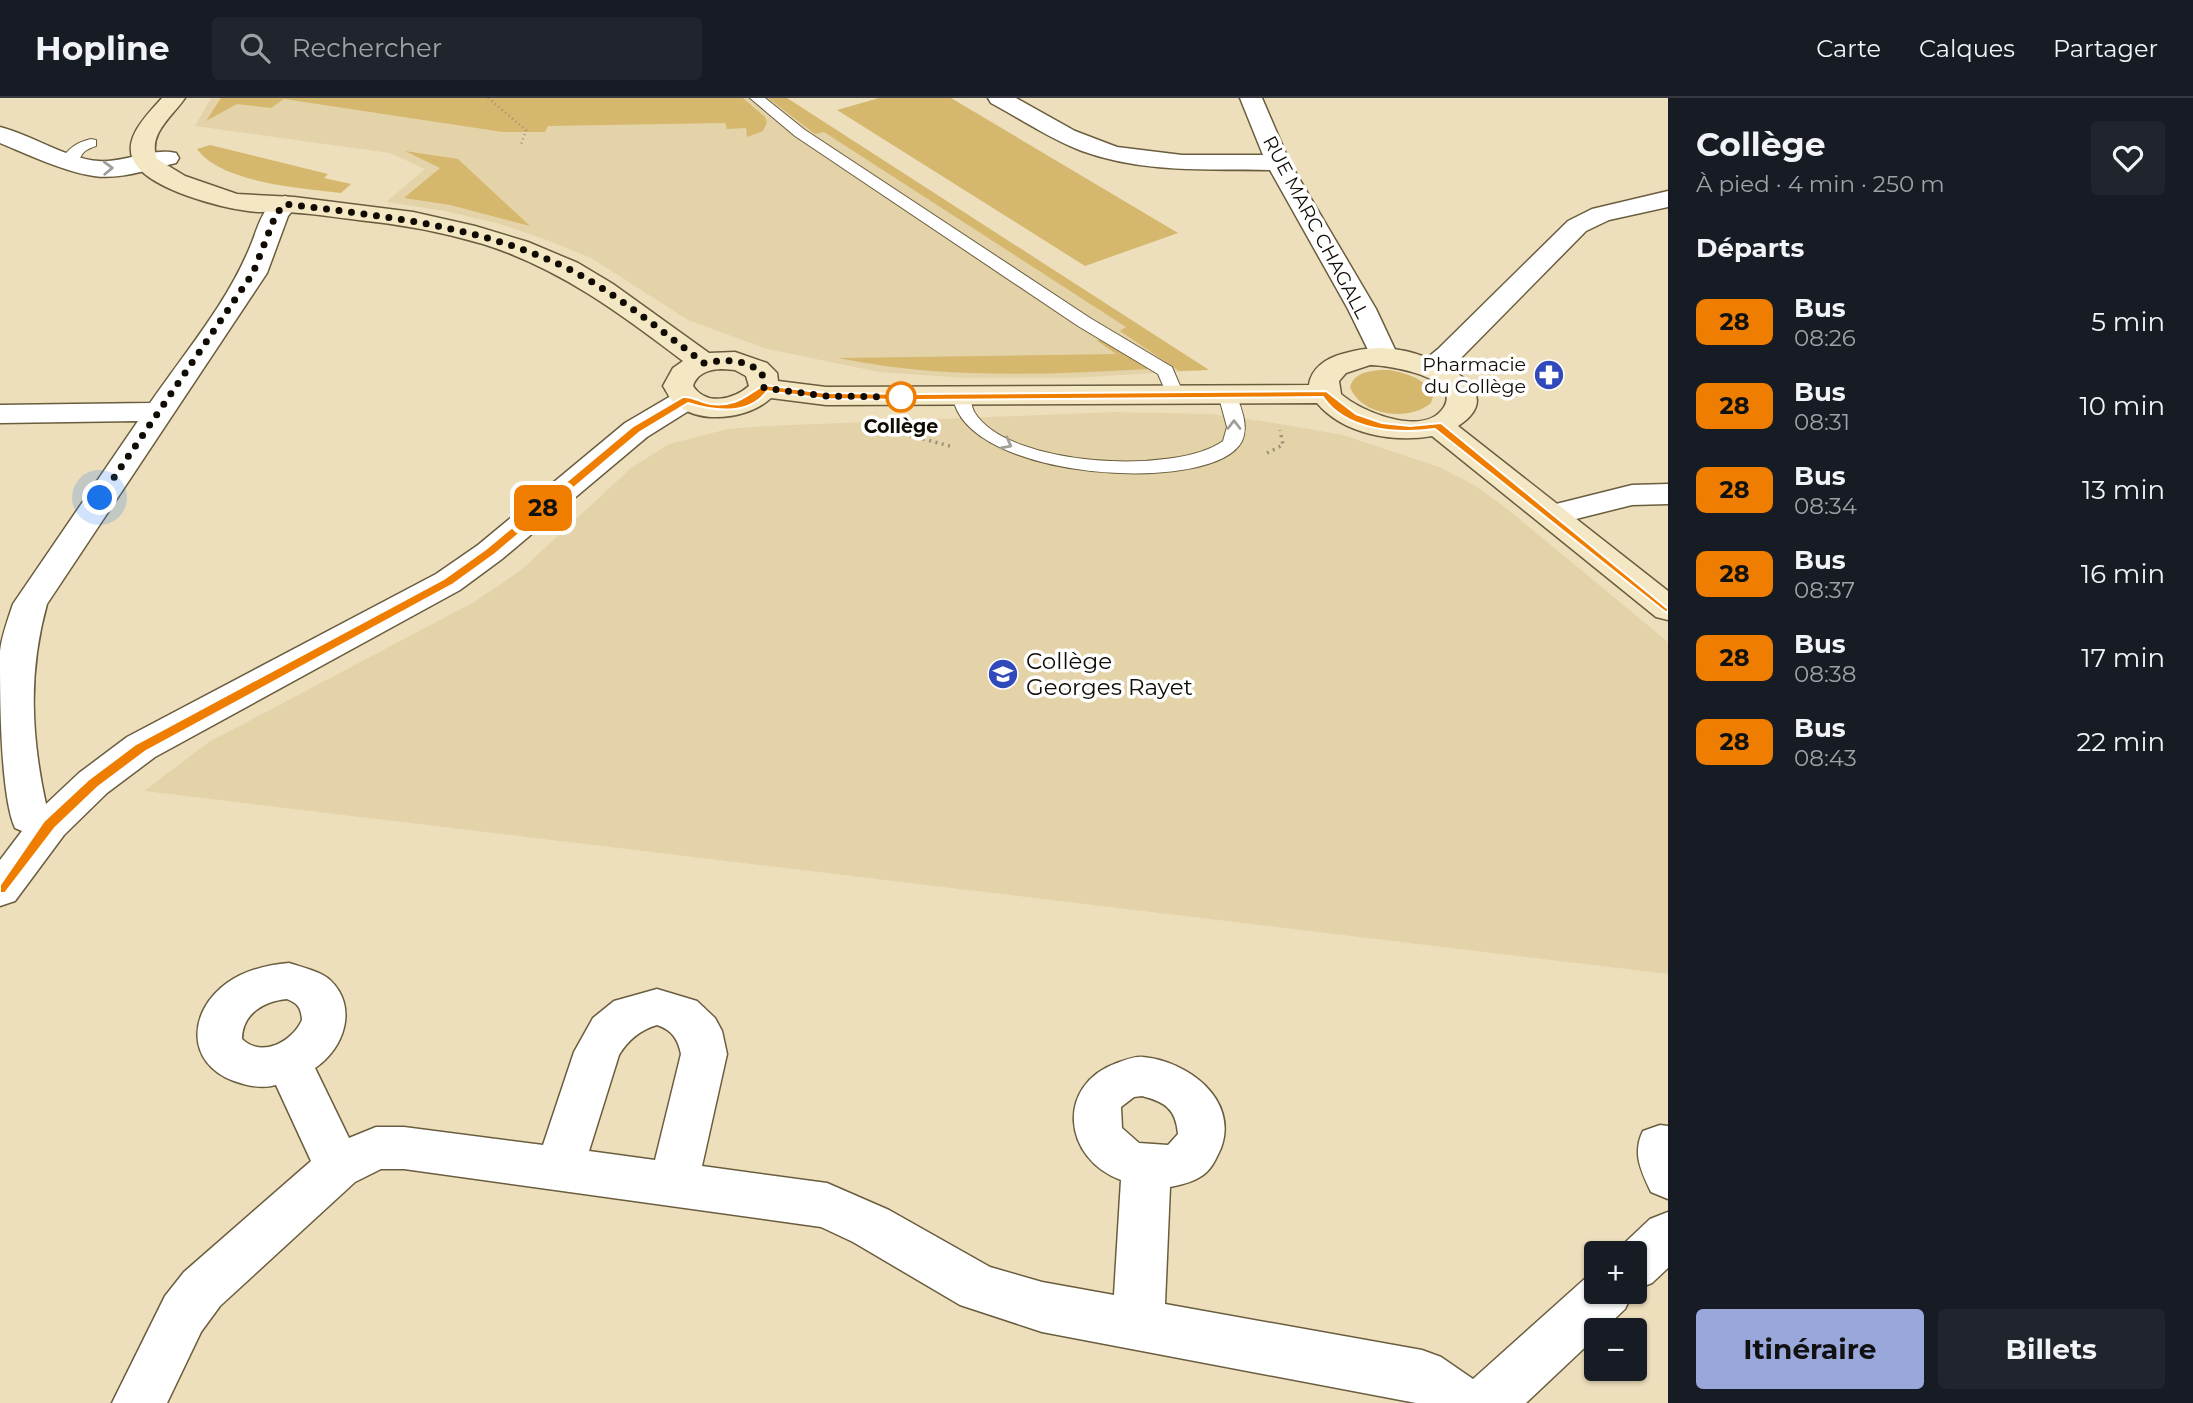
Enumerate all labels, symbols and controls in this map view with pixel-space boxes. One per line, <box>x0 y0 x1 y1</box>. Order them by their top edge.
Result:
search box <box>212 17 702 80</box>
text: Hopline <box>35 28 170 68</box>
icon: search <box>236 29 274 67</box>
text: Rechercher <box>292 32 442 64</box>
text: Carte <box>1816 34 1881 63</box>
text: Calques <box>1919 34 2015 63</box>
text: Partager <box>2053 34 2158 63</box>
button: heart <box>2091 121 2165 195</box>
text: Collège <box>1696 124 1826 164</box>
street label: RUE MARC CHAGALL <box>1258 132 1374 323</box>
one-way arrow <box>104 160 114 176</box>
text: À pied · 4 min · 250 m <box>1696 170 1945 198</box>
text: Départs <box>1696 232 1804 264</box>
text: Bus <box>1794 292 1846 324</box>
text: 5 min <box>2091 306 2165 338</box>
text: 28 <box>1720 307 1750 336</box>
text: 08:26 <box>1794 324 1856 352</box>
place label: Pharmacie du Collège <box>1422 353 1526 398</box>
pharmacy icon: Pharmacie du Collège <box>1532 358 1566 392</box>
text: Bus <box>1794 376 1846 408</box>
marker: Collège <box>886 382 916 412</box>
text: 10 min <box>2079 390 2165 422</box>
text: 28 <box>1720 391 1750 420</box>
text: 08:31 <box>1794 408 1850 436</box>
place label: Collège <box>864 415 938 438</box>
one-way arrow <box>1226 419 1242 430</box>
one-way arrow <box>1000 436 1012 449</box>
text: Bus <box>1794 460 1846 492</box>
text: 13 min <box>2082 474 2165 506</box>
text: 28 <box>1720 475 1750 504</box>
your location <box>82 480 117 515</box>
line badge: 28 <box>512 485 574 531</box>
text: 08:34 <box>1794 492 1857 520</box>
text: 28 <box>528 493 558 522</box>
text: Bus <box>1794 544 1846 576</box>
text: 16 min <box>2081 558 2165 590</box>
text: 28 <box>1720 559 1750 588</box>
text: 08:37 <box>1794 576 1855 604</box>
text: Bus <box>1794 628 1846 660</box>
text: 17 min <box>2081 642 2165 674</box>
text: 28 <box>1720 643 1750 672</box>
place label: Collège Georges Rayet <box>1026 647 1193 701</box>
school or university icon: Collège Georges Rayet <box>986 657 1020 691</box>
text: 08:38 <box>1794 660 1856 688</box>
text: Bus <box>1794 712 1846 744</box>
text: 22 min <box>2076 726 2165 758</box>
text: 28 <box>1720 727 1750 756</box>
text: 08:43 <box>1794 744 1857 772</box>
map controls <box>1584 1241 1647 1381</box>
button: + <box>1584 1241 1647 1304</box>
button: Itinéraire <box>1696 1309 1924 1389</box>
button: Billets <box>1938 1309 2165 1389</box>
button: − <box>1584 1318 1647 1381</box>

